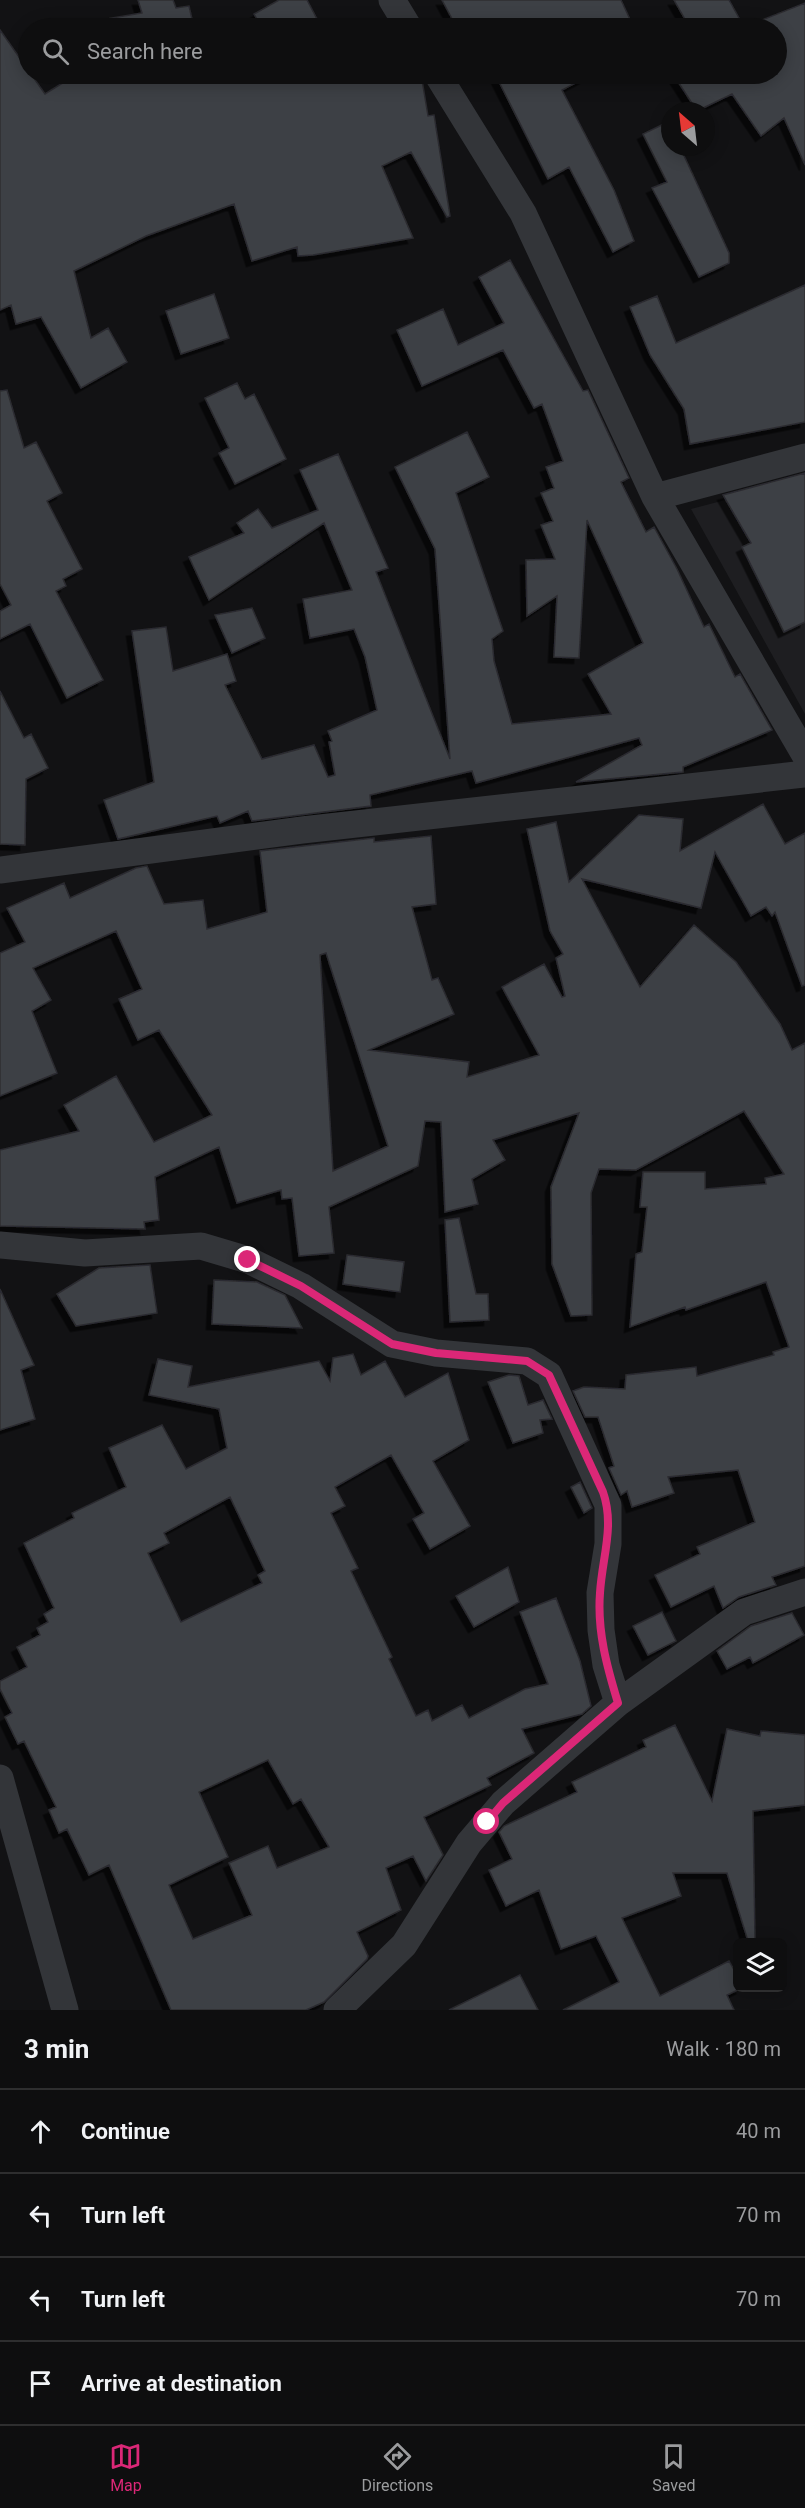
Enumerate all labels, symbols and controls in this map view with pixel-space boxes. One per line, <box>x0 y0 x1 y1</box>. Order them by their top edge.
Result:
search box <box>18 18 787 84</box>
icon: search <box>39 35 72 68</box>
text: Search here <box>87 39 203 64</box>
north arrow <box>661 102 715 156</box>
route end <box>234 1246 260 1272</box>
route start <box>473 1808 499 1834</box>
map controls <box>733 1938 787 1992</box>
button: layers <box>733 1938 787 1992</box>
text: 3 min <box>24 2034 89 2064</box>
text: Walk · 180 m <box>666 2037 781 2061</box>
icon: ahead <box>24 2115 57 2148</box>
text: Continue <box>81 2119 170 2144</box>
text: 40 m <box>736 2119 781 2143</box>
icon: left <box>24 2199 57 2232</box>
text: Turn left <box>81 2203 165 2228</box>
text: 70 m <box>736 2203 781 2227</box>
icon: left <box>24 2283 57 2316</box>
text: Turn left <box>81 2287 165 2312</box>
text: 70 m <box>736 2287 781 2311</box>
icon: arrive <box>24 2367 57 2400</box>
text: Arrive at destination <box>81 2371 282 2396</box>
tab: Map <box>109 2440 142 2495</box>
tab: Directions <box>361 2440 433 2495</box>
tab: Saved <box>652 2440 696 2495</box>

